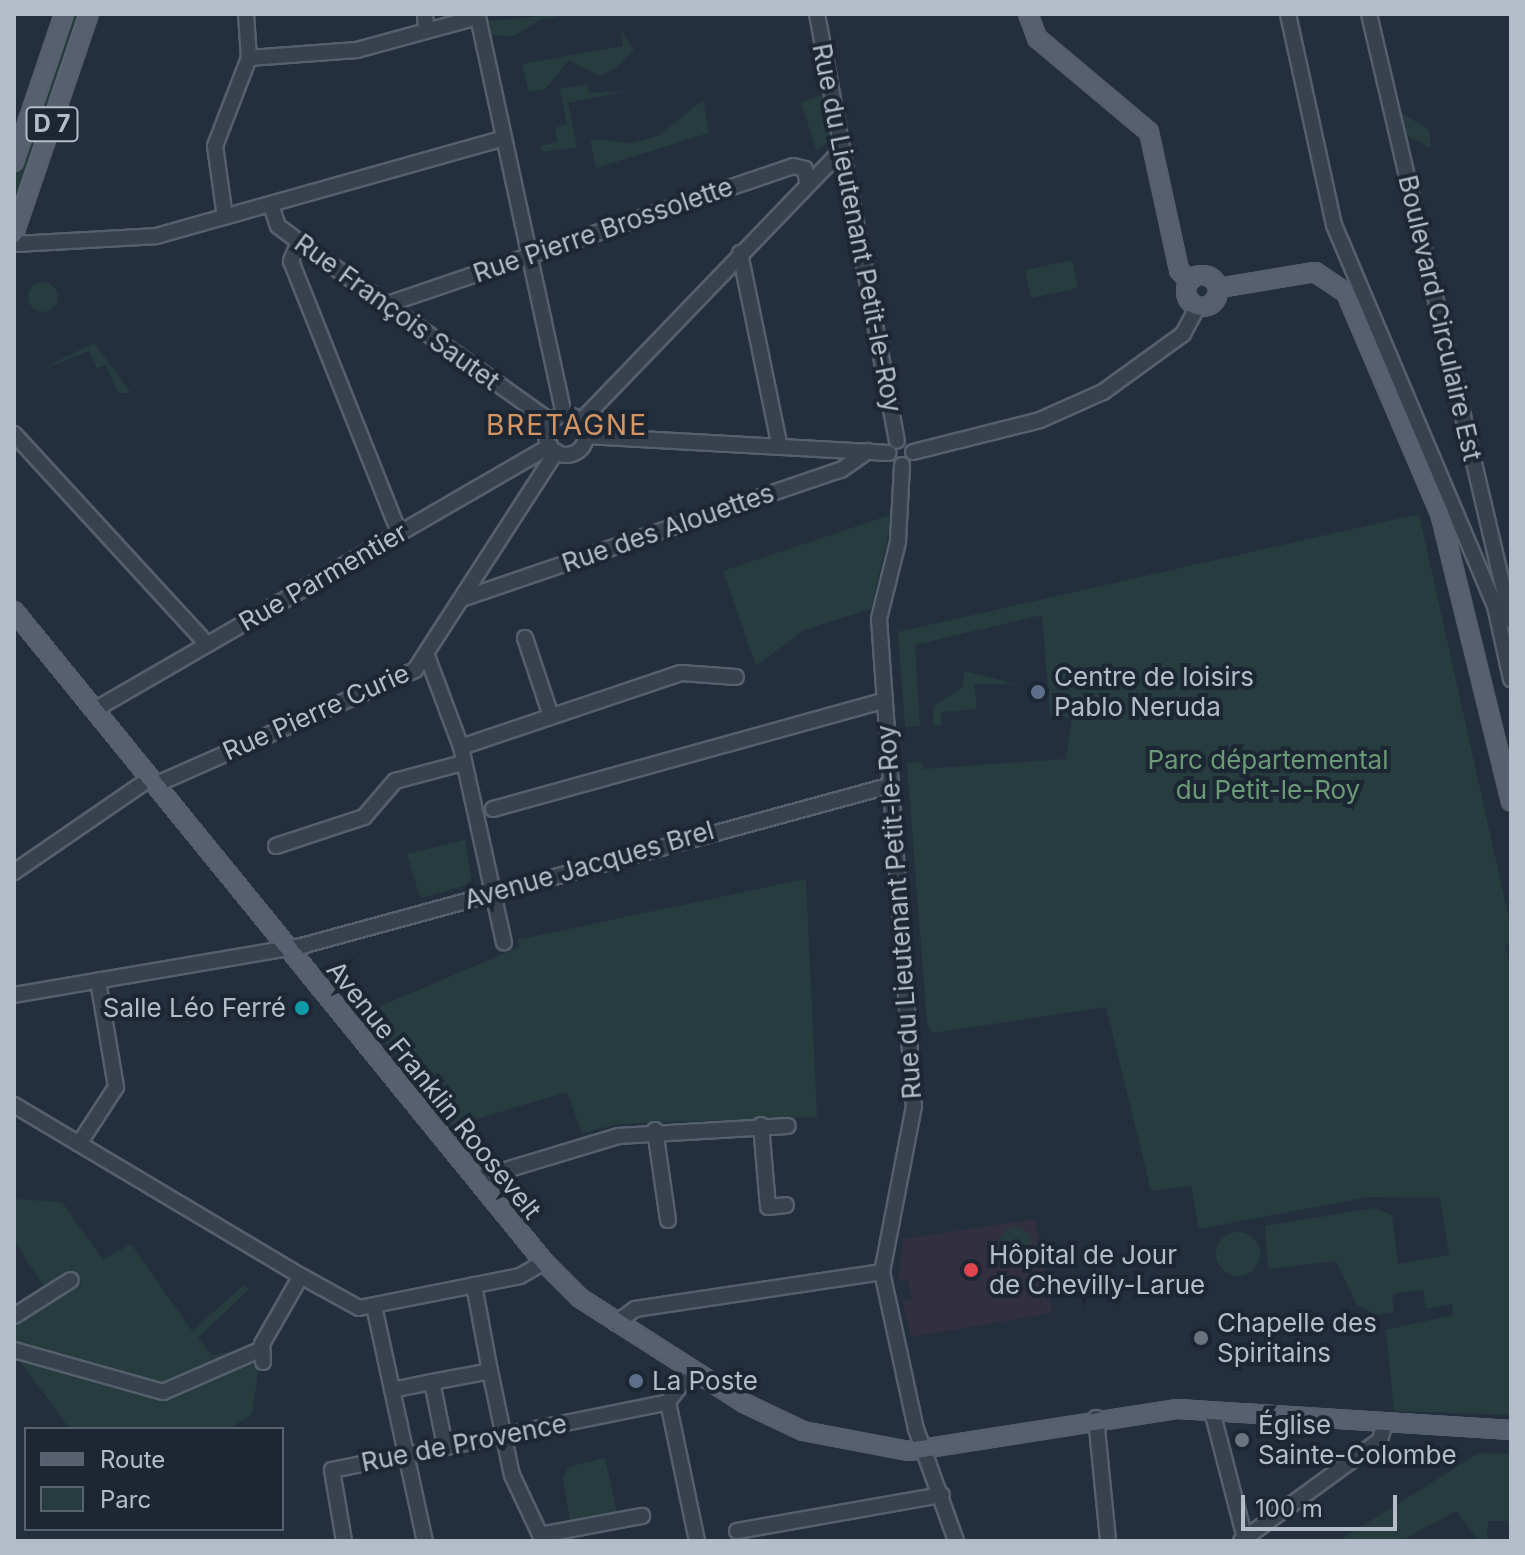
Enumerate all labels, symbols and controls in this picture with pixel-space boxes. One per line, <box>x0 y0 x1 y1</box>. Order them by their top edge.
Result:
street label: Rue du Lieutenant Petit-le-Roy <box>806 41 908 415</box>
road number: D 7 <box>24 104 80 144</box>
street label: Rue Pierre Brossolette <box>469 171 737 289</box>
street label: Boulevard Circulaire Est <box>1392 172 1488 464</box>
street label: Rue François Sautet <box>289 227 505 397</box>
district label: BRETAGNE <box>486 408 648 442</box>
street label: Rue des Alouettes <box>558 477 778 579</box>
street label: Rue Parmentier <box>233 516 413 638</box>
street label: Rue Pierre Curie <box>218 657 414 767</box>
place label: Centre de loisirs Pablo Neruda <box>1054 661 1254 722</box>
marker: Centre de loisirs Pablo Neruda <box>1029 683 1047 701</box>
street label: Rue du Lieutenant Petit-le-Roy <box>870 724 928 1100</box>
park label: Parc départemental du Petit-le-Roy <box>1147 744 1389 806</box>
street label: Avenue Jacques Brel <box>461 814 717 916</box>
street label: Avenue Franklin Roosevelt <box>320 955 548 1225</box>
place label: Salle Léo Ferré <box>103 992 286 1024</box>
marker: Salle Léo Ferré <box>293 999 311 1017</box>
place label: Hôpital de Jour de Chevilly-Larue <box>989 1239 1205 1300</box>
marker: Hôpital de Jour de Chevilly-Larue <box>960 1259 982 1281</box>
place label: Chapelle des Spiritains <box>1217 1307 1377 1368</box>
marker: Chapelle des Spiritains <box>1192 1329 1210 1347</box>
place label: La Poste <box>652 1365 758 1397</box>
marker: La Poste <box>627 1372 645 1390</box>
street label: Rue de Provence <box>359 1408 569 1478</box>
place label: Église Sainte-Colombe <box>1258 1409 1457 1470</box>
legend <box>24 1427 284 1531</box>
marker: Église Sainte-Colombe <box>1233 1431 1251 1449</box>
text: Route <box>100 1445 165 1474</box>
scale bar <box>1245 1479 1401 1529</box>
text: Parc <box>100 1485 151 1514</box>
text: 100 m <box>1255 1494 1323 1523</box>

